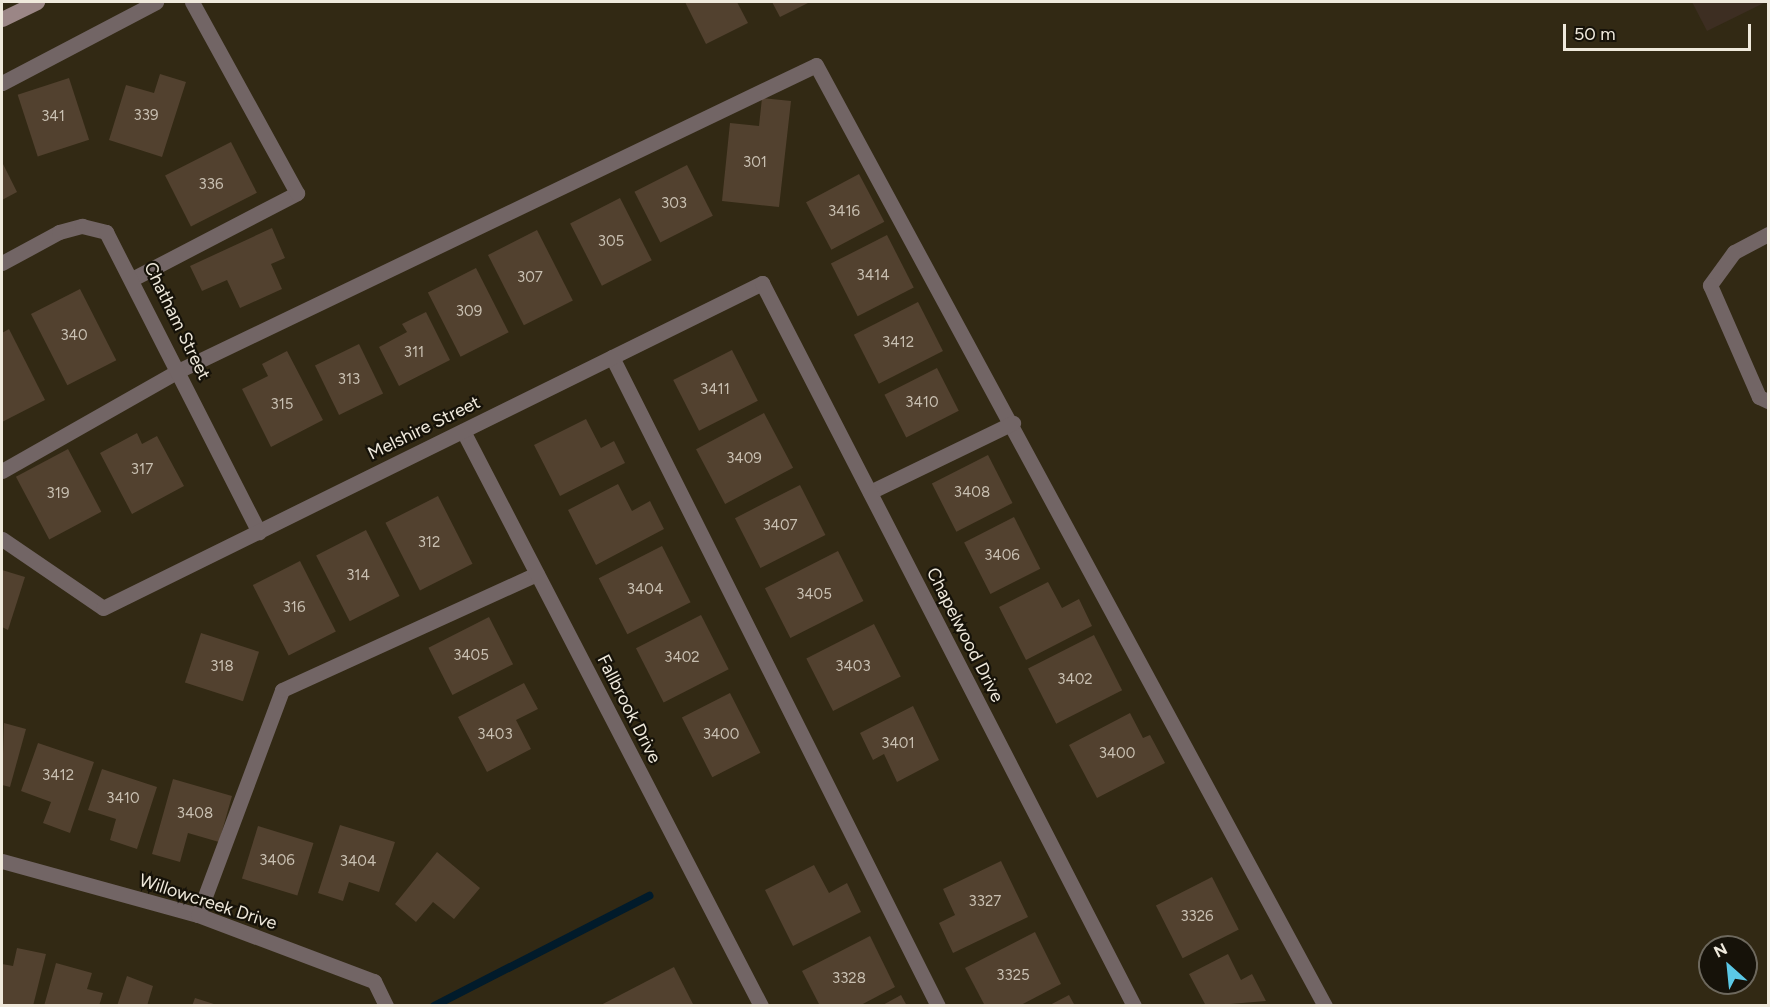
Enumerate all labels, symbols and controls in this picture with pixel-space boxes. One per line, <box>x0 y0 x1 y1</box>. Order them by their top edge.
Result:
scale bar <box>1566 12 1754 50</box>
text: 50 m <box>1574 23 1616 45</box>
house number: 339 <box>134 107 158 125</box>
house number: 341 <box>41 108 65 126</box>
house number: 301 <box>743 154 767 172</box>
house number: 336 <box>199 176 223 194</box>
house number: 303 <box>661 195 687 213</box>
house number: 3416 <box>828 203 860 221</box>
house number: 305 <box>598 233 624 251</box>
street label: Chatham Street <box>139 259 215 383</box>
house number: 3414 <box>857 267 889 285</box>
house number: 307 <box>517 269 543 287</box>
house number: 309 <box>456 303 482 321</box>
house number: 340 <box>60 327 88 345</box>
house number: 3412 <box>882 334 914 352</box>
house number: 311 <box>404 344 424 362</box>
house number: 313 <box>338 371 360 389</box>
house number: 3411 <box>700 381 730 399</box>
street label: Melshire Street <box>364 391 484 465</box>
house number: 3410 <box>905 394 939 412</box>
house number: 315 <box>271 396 293 414</box>
house number: 3409 <box>726 450 762 468</box>
house number: 317 <box>131 461 153 479</box>
house number: 3408 <box>954 484 990 502</box>
house number: 319 <box>47 485 69 503</box>
house number: 3407 <box>762 517 798 535</box>
house number: 312 <box>418 534 440 552</box>
house number: 3406 <box>984 547 1020 565</box>
street label: Chapelwood Drive <box>922 564 1008 706</box>
house number: 314 <box>346 567 370 585</box>
house number: 3404 <box>627 581 663 599</box>
house number: 3405 <box>796 586 832 604</box>
house number: 316 <box>283 599 305 617</box>
house number: 3405 <box>453 647 489 665</box>
house number: 3402 <box>664 649 700 667</box>
street label: Fallbrook Drive <box>592 651 666 767</box>
house number: 318 <box>210 658 234 676</box>
house number: 3403 <box>835 658 871 676</box>
house number: 3402 <box>1057 671 1093 689</box>
house number: 3403 <box>477 726 513 744</box>
house number: 3400 <box>703 726 739 744</box>
house number: 3401 <box>881 735 915 753</box>
house number: 3400 <box>1099 745 1135 763</box>
house number: 3412 <box>42 767 74 785</box>
house number: 3410 <box>106 790 140 808</box>
house number: 3408 <box>177 805 213 823</box>
house number: 3406 <box>259 852 295 870</box>
house number: 3404 <box>340 853 376 871</box>
street label: Willowcreek Drive <box>136 870 280 934</box>
house number: 3327 <box>969 893 1001 911</box>
house number: 3326 <box>1180 908 1214 926</box>
north arrow <box>1698 935 1758 995</box>
text: N <box>1711 939 1730 962</box>
house number: 3325 <box>996 967 1030 985</box>
house number: 3328 <box>832 970 866 988</box>

